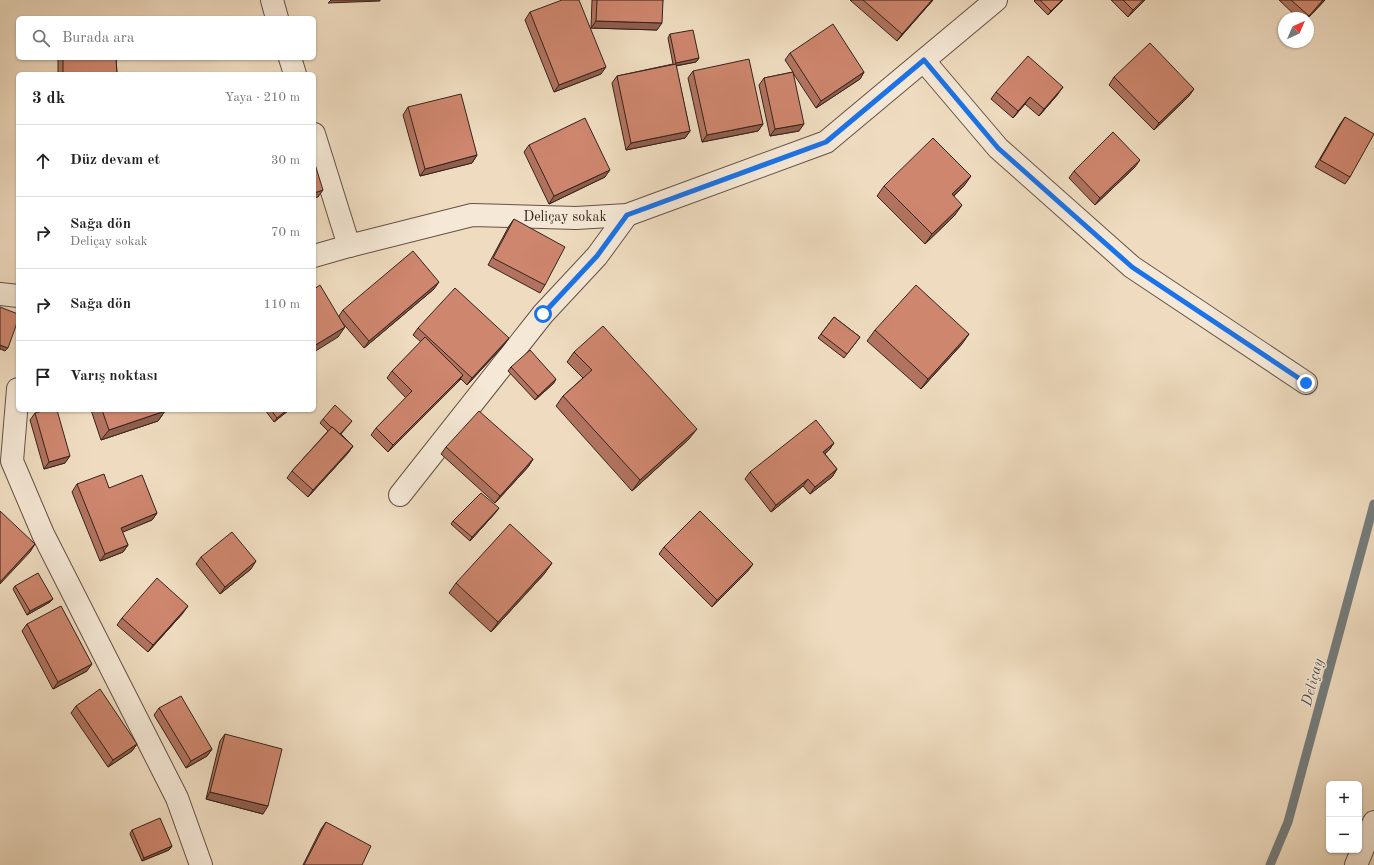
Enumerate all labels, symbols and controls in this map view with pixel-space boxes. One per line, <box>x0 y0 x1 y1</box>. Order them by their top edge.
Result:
north arrow <box>1278 12 1314 48</box>
search box <box>16 16 316 60</box>
icon: search <box>30 27 52 49</box>
text: Burada ara <box>62 31 134 46</box>
text: 3 dk <box>32 90 65 107</box>
text: Yaya · 210 m <box>225 91 300 104</box>
icon: ahead <box>32 150 54 172</box>
text: Düz devam et <box>70 153 160 168</box>
text: 30 m <box>271 154 300 167</box>
street label: Deliçay sokak <box>523 210 607 224</box>
text: Sağa dön <box>70 217 131 232</box>
icon: right <box>32 222 54 244</box>
text: 70 m <box>271 226 300 239</box>
text: Deliçay sokak <box>70 235 148 248</box>
icon: right <box>32 294 54 316</box>
text: Sağa dön <box>70 297 131 312</box>
text: 110 m <box>263 298 300 311</box>
route start <box>534 305 552 323</box>
icon: arrive <box>32 366 54 388</box>
text: Varış noktası <box>70 369 158 384</box>
route end <box>1297 374 1315 392</box>
water label: Deliçay <box>1300 657 1327 709</box>
map controls <box>1326 781 1362 853</box>
button: + <box>1326 781 1362 817</box>
button: − <box>1326 817 1362 853</box>

